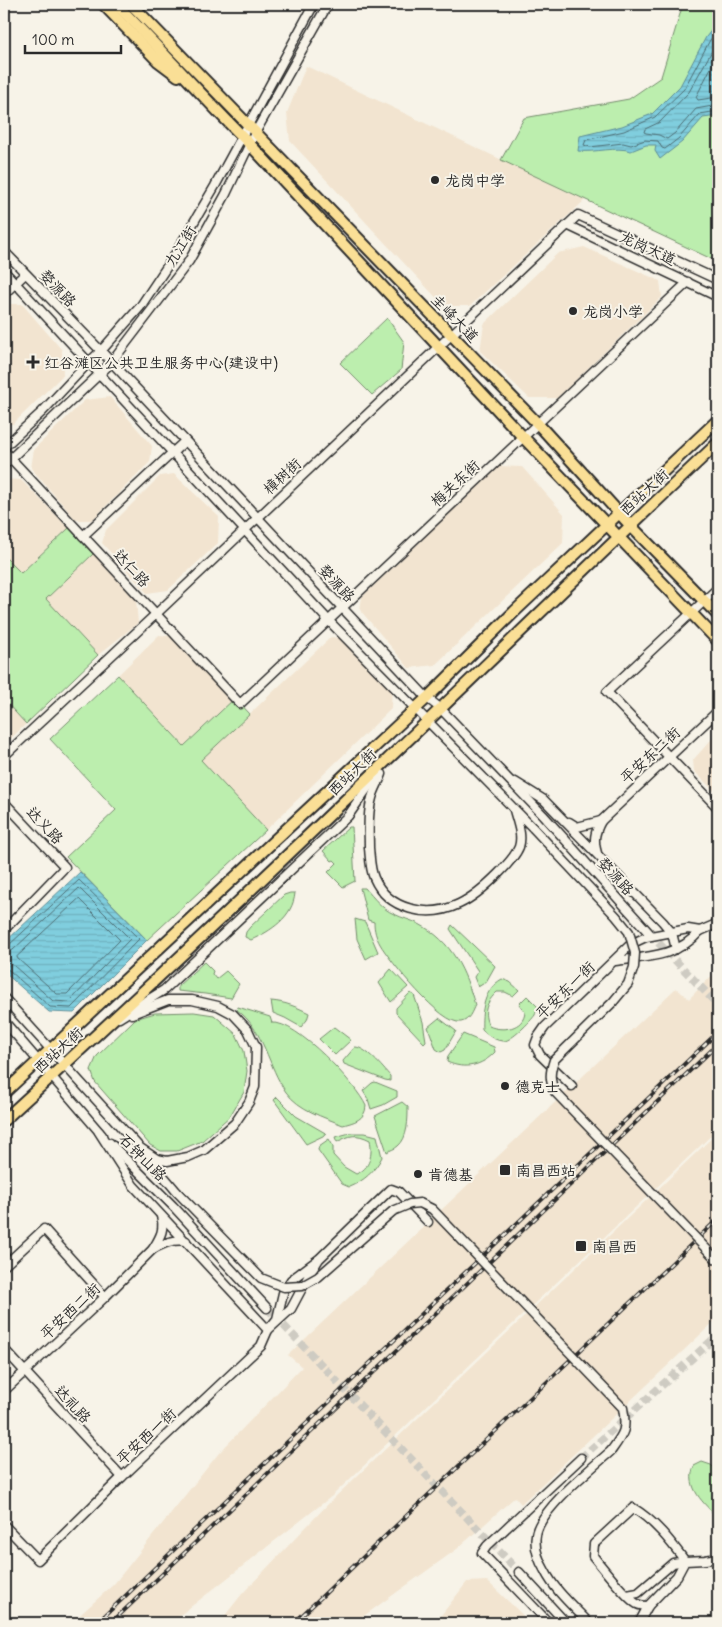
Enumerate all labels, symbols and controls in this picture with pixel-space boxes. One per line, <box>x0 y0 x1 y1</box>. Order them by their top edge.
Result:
scale bar <box>25 22 121 54</box>
text: 100 m <box>32 30 74 49</box>
place label: 龙岗中学 <box>445 171 505 190</box>
marker: 龙岗中学 <box>429 174 441 186</box>
street label: 九江街 <box>160 222 200 270</box>
street label: 龙岗大道 <box>617 227 679 269</box>
street label: 婺源路 <box>36 265 80 311</box>
street label: 圭峰大道 <box>427 290 483 346</box>
place label: 龙岗小学 <box>583 302 643 321</box>
marker: 龙岗小学 <box>567 305 579 317</box>
place label: 红谷滩区公共卫生服务中心(建设中) <box>44 353 278 372</box>
marker: 红谷滩区公共卫生服务中心(建设中) <box>26 355 40 369</box>
street label: 樟树街 <box>259 454 305 498</box>
street label: 梅关东街 <box>427 456 483 510</box>
street label: 西站大街 <box>616 465 672 519</box>
street label: 达仁路 <box>110 545 154 591</box>
street label: 婺源路 <box>315 560 359 606</box>
street label: 平安东二街 <box>616 722 684 788</box>
street label: 西站大街 <box>324 744 380 800</box>
street label: 达义路 <box>23 802 67 848</box>
street label: 婺源路 <box>594 853 638 899</box>
street label: 平安东一街 <box>531 957 599 1023</box>
street label: 西站大街 <box>29 1023 87 1077</box>
place label: 德克士 <box>515 1077 560 1096</box>
marker: 德克士 <box>499 1080 511 1092</box>
street label: 石钟山路 <box>115 1129 171 1185</box>
place label: 南昌西站 <box>516 1161 576 1180</box>
marker: 南昌西站 <box>498 1163 512 1177</box>
place label: 肯德基 <box>428 1165 473 1184</box>
marker: 肯德基 <box>412 1168 424 1180</box>
place label: 南昌西 <box>592 1237 637 1256</box>
marker: 南昌西 <box>574 1239 588 1253</box>
street label: 平安西二街 <box>36 1278 104 1344</box>
street label: 达礼路 <box>51 1381 95 1427</box>
street label: 平安西一街 <box>112 1403 180 1469</box>

